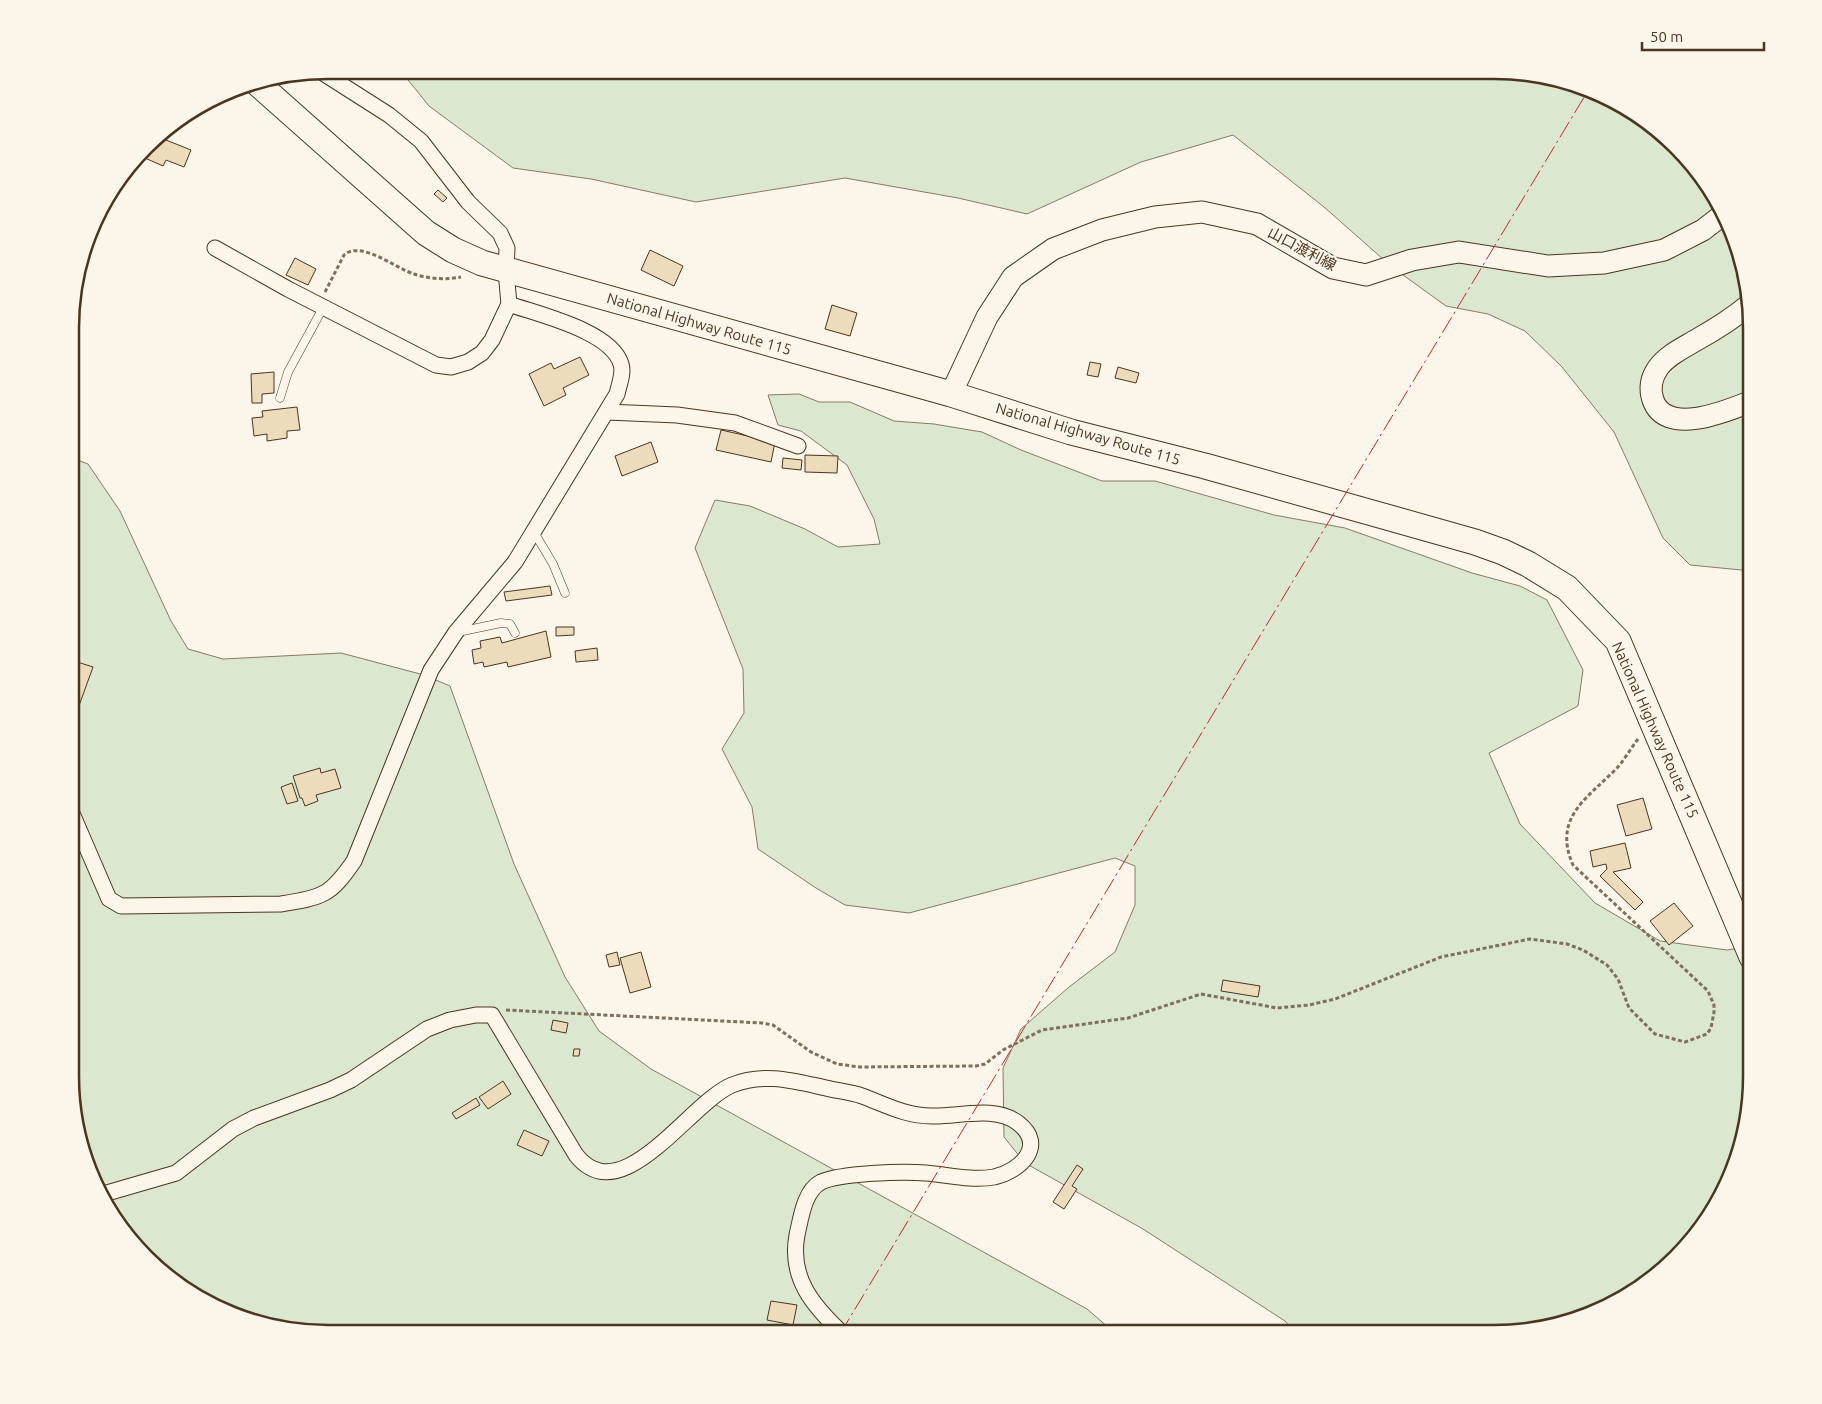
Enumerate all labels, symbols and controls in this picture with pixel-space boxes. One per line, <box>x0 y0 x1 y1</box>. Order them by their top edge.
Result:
scale bar <box>1642 20 1764 52</box>
text: 50 m <box>1650 28 1683 45</box>
street label: 山口渡利線 <box>1265 223 1339 274</box>
street label: National Highway Route 115 <box>605 289 793 358</box>
street label: National Highway Route 115 <box>994 399 1182 468</box>
street label: National Highway Route 115 <box>1609 639 1702 821</box>

